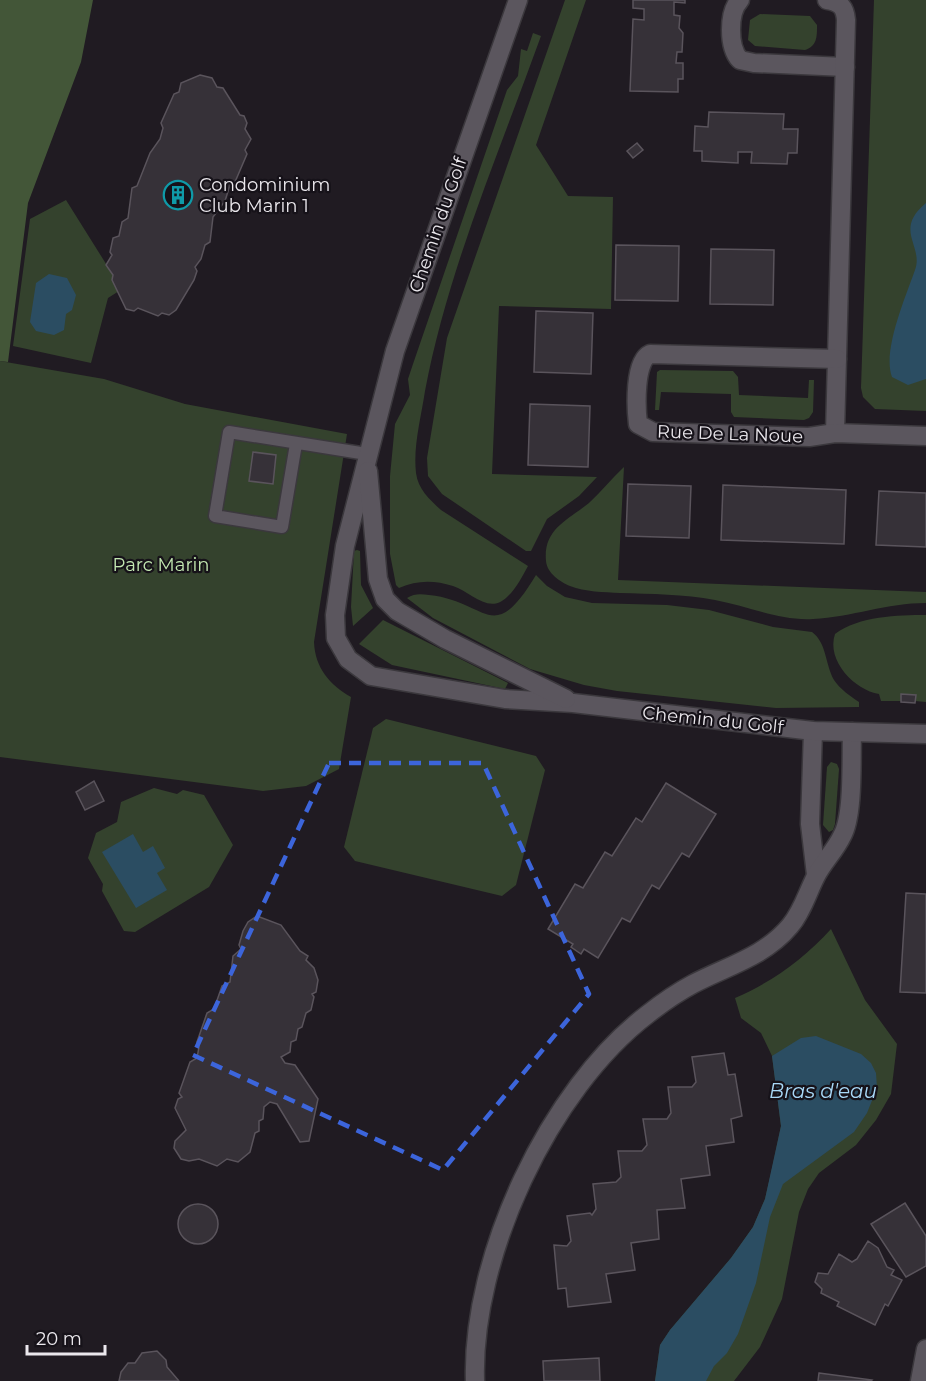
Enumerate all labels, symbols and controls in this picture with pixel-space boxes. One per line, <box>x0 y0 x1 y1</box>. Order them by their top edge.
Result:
street label: Chemin du Golf <box>405 154 472 296</box>
place label: Condominium Club Marin 1 <box>199 174 330 217</box>
building icon: Condominium Club Marin 1 <box>162 179 194 211</box>
street label: Rue De La Noue <box>657 420 803 448</box>
park label: Parc Marin <box>112 554 210 576</box>
street label: Chemin du Golf <box>641 702 786 738</box>
water label: Bras d'eau <box>769 1079 877 1103</box>
scale bar <box>27 1318 105 1356</box>
text: 20 m <box>36 1328 82 1350</box>

